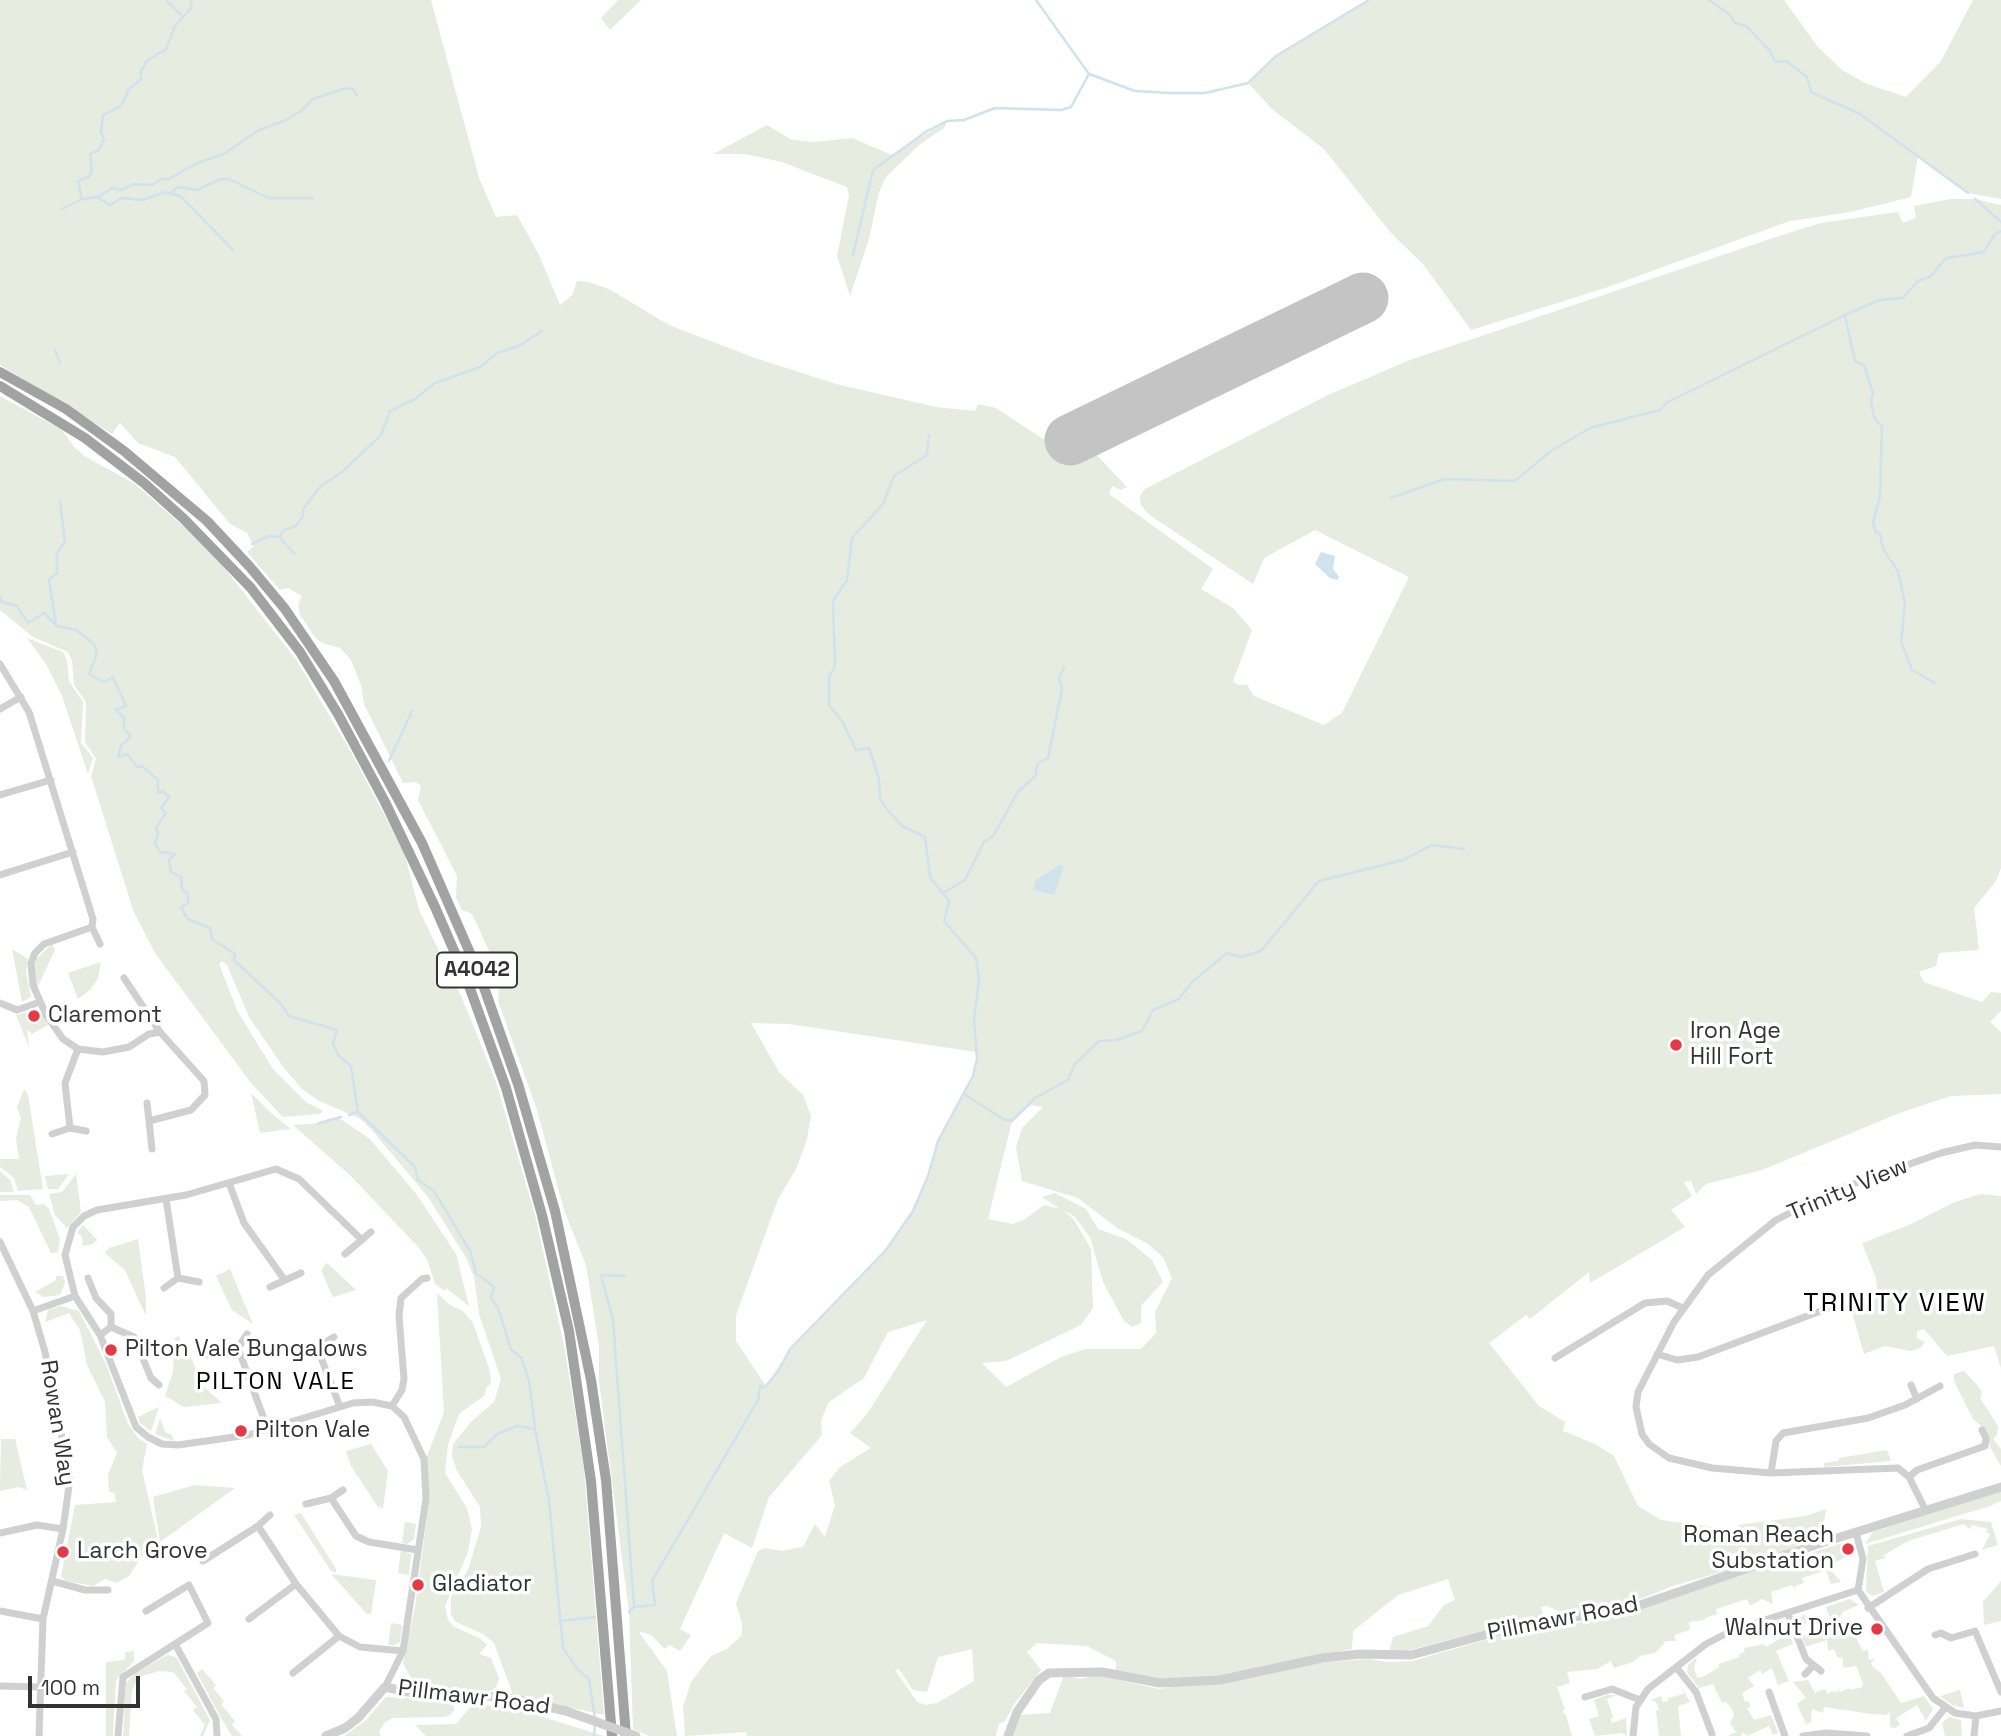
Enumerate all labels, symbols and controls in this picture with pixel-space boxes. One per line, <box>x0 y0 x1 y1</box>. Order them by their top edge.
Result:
road number: A4042 <box>437 953 517 988</box>
place label: Claremont <box>48 1002 162 1030</box>
marker: Claremont <box>26 1008 42 1024</box>
place label: Iron Age Hill Fort <box>1690 1018 1781 1072</box>
marker: Iron Age Hill Fort <box>1668 1037 1684 1053</box>
street label: Trinity View <box>1784 1152 1912 1228</box>
district label: TRINITY VIEW <box>1805 1288 1985 1320</box>
place label: Pilton Vale Bungalows <box>125 1336 368 1364</box>
marker: Pilton Vale Bungalows <box>103 1342 119 1358</box>
street label: Rowan Way <box>33 1358 81 1488</box>
district label: PILTON VALE <box>197 1368 355 1396</box>
place label: Pilton Vale <box>255 1417 370 1445</box>
marker: Pilton Vale <box>233 1423 249 1439</box>
place label: Roman Reach Substation <box>1683 1522 1834 1576</box>
place label: Larch Grove <box>77 1538 208 1566</box>
marker: Roman Reach Substation <box>1840 1541 1856 1557</box>
marker: Larch Grove <box>55 1544 71 1560</box>
place label: Gladiator <box>432 1571 532 1599</box>
marker: Gladiator <box>410 1577 426 1593</box>
street label: Pillmawr Road <box>1485 1591 1641 1647</box>
place label: Walnut Drive <box>1725 1615 1863 1643</box>
marker: Walnut Drive <box>1869 1621 1885 1637</box>
scale bar <box>32 1662 144 1706</box>
text: 100 m <box>41 1674 100 1701</box>
street label: Pillmawr Road <box>396 1675 552 1721</box>

